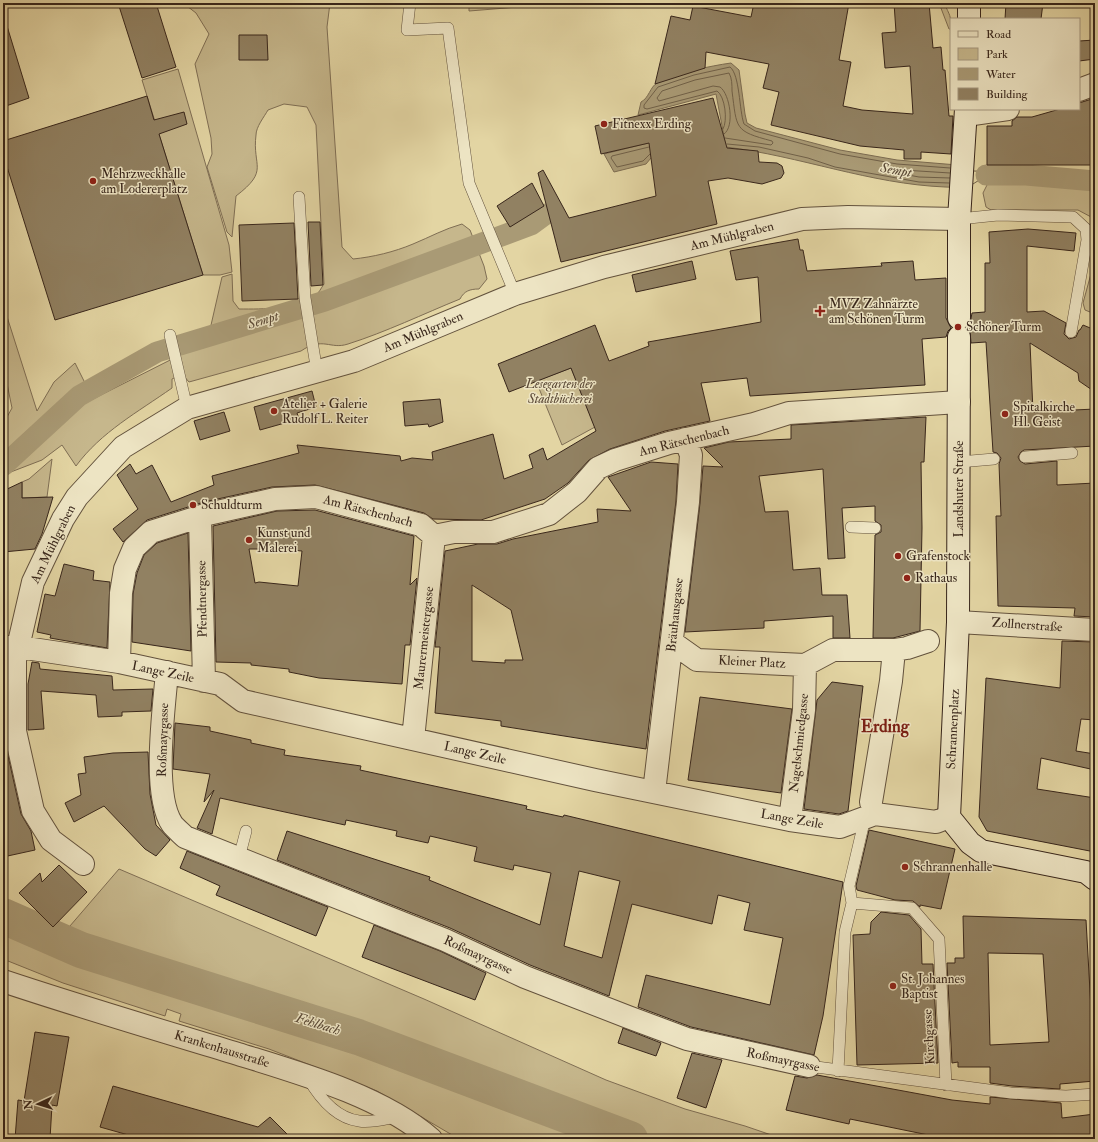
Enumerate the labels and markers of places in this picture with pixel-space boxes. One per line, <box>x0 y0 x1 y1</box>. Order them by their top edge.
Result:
place label: Fitnexx Erding <box>612 116 692 132</box>
marker: Fitnexx Erding <box>599 119 609 129</box>
place label: Mehrzweckhalle am Lodererplatz <box>101 166 188 198</box>
marker: Mehrzweckhalle am Lodererplatz <box>88 176 98 186</box>
place label: MVZ Zahnärzte am Schönen Turm <box>829 296 924 327</box>
marker: MVZ Zahnärzte am Schönen Turm <box>814 305 826 317</box>
place label: Schöner Turm <box>966 319 1041 335</box>
marker: Schöner Turm <box>953 322 963 332</box>
place label: Atelier + Galerie Rudolf L. Reiter <box>281 396 368 427</box>
place label: Spitalkirche Hl. Geist <box>1013 399 1076 430</box>
marker: Atelier + Galerie Rudolf L. Reiter <box>269 406 279 416</box>
marker: Spitalkirche Hl. Geist <box>1000 409 1010 419</box>
place label: Schuldturm <box>201 497 262 513</box>
marker: Schuldturm <box>188 500 198 510</box>
place label: Kunst und Malerei <box>257 525 311 556</box>
marker: Kunst und Malerei <box>244 535 254 545</box>
place label: Grafenstock <box>906 548 971 564</box>
marker: Grafenstock <box>893 551 903 561</box>
place label: Rathaus <box>915 570 958 586</box>
marker: Rathaus <box>902 573 912 583</box>
place label: Schrannenhalle <box>913 859 993 875</box>
marker: Schrannenhalle <box>900 862 910 872</box>
place label: St. Johannes Baptist <box>901 971 965 1003</box>
marker: St. Johannes Baptist <box>888 981 898 991</box>

